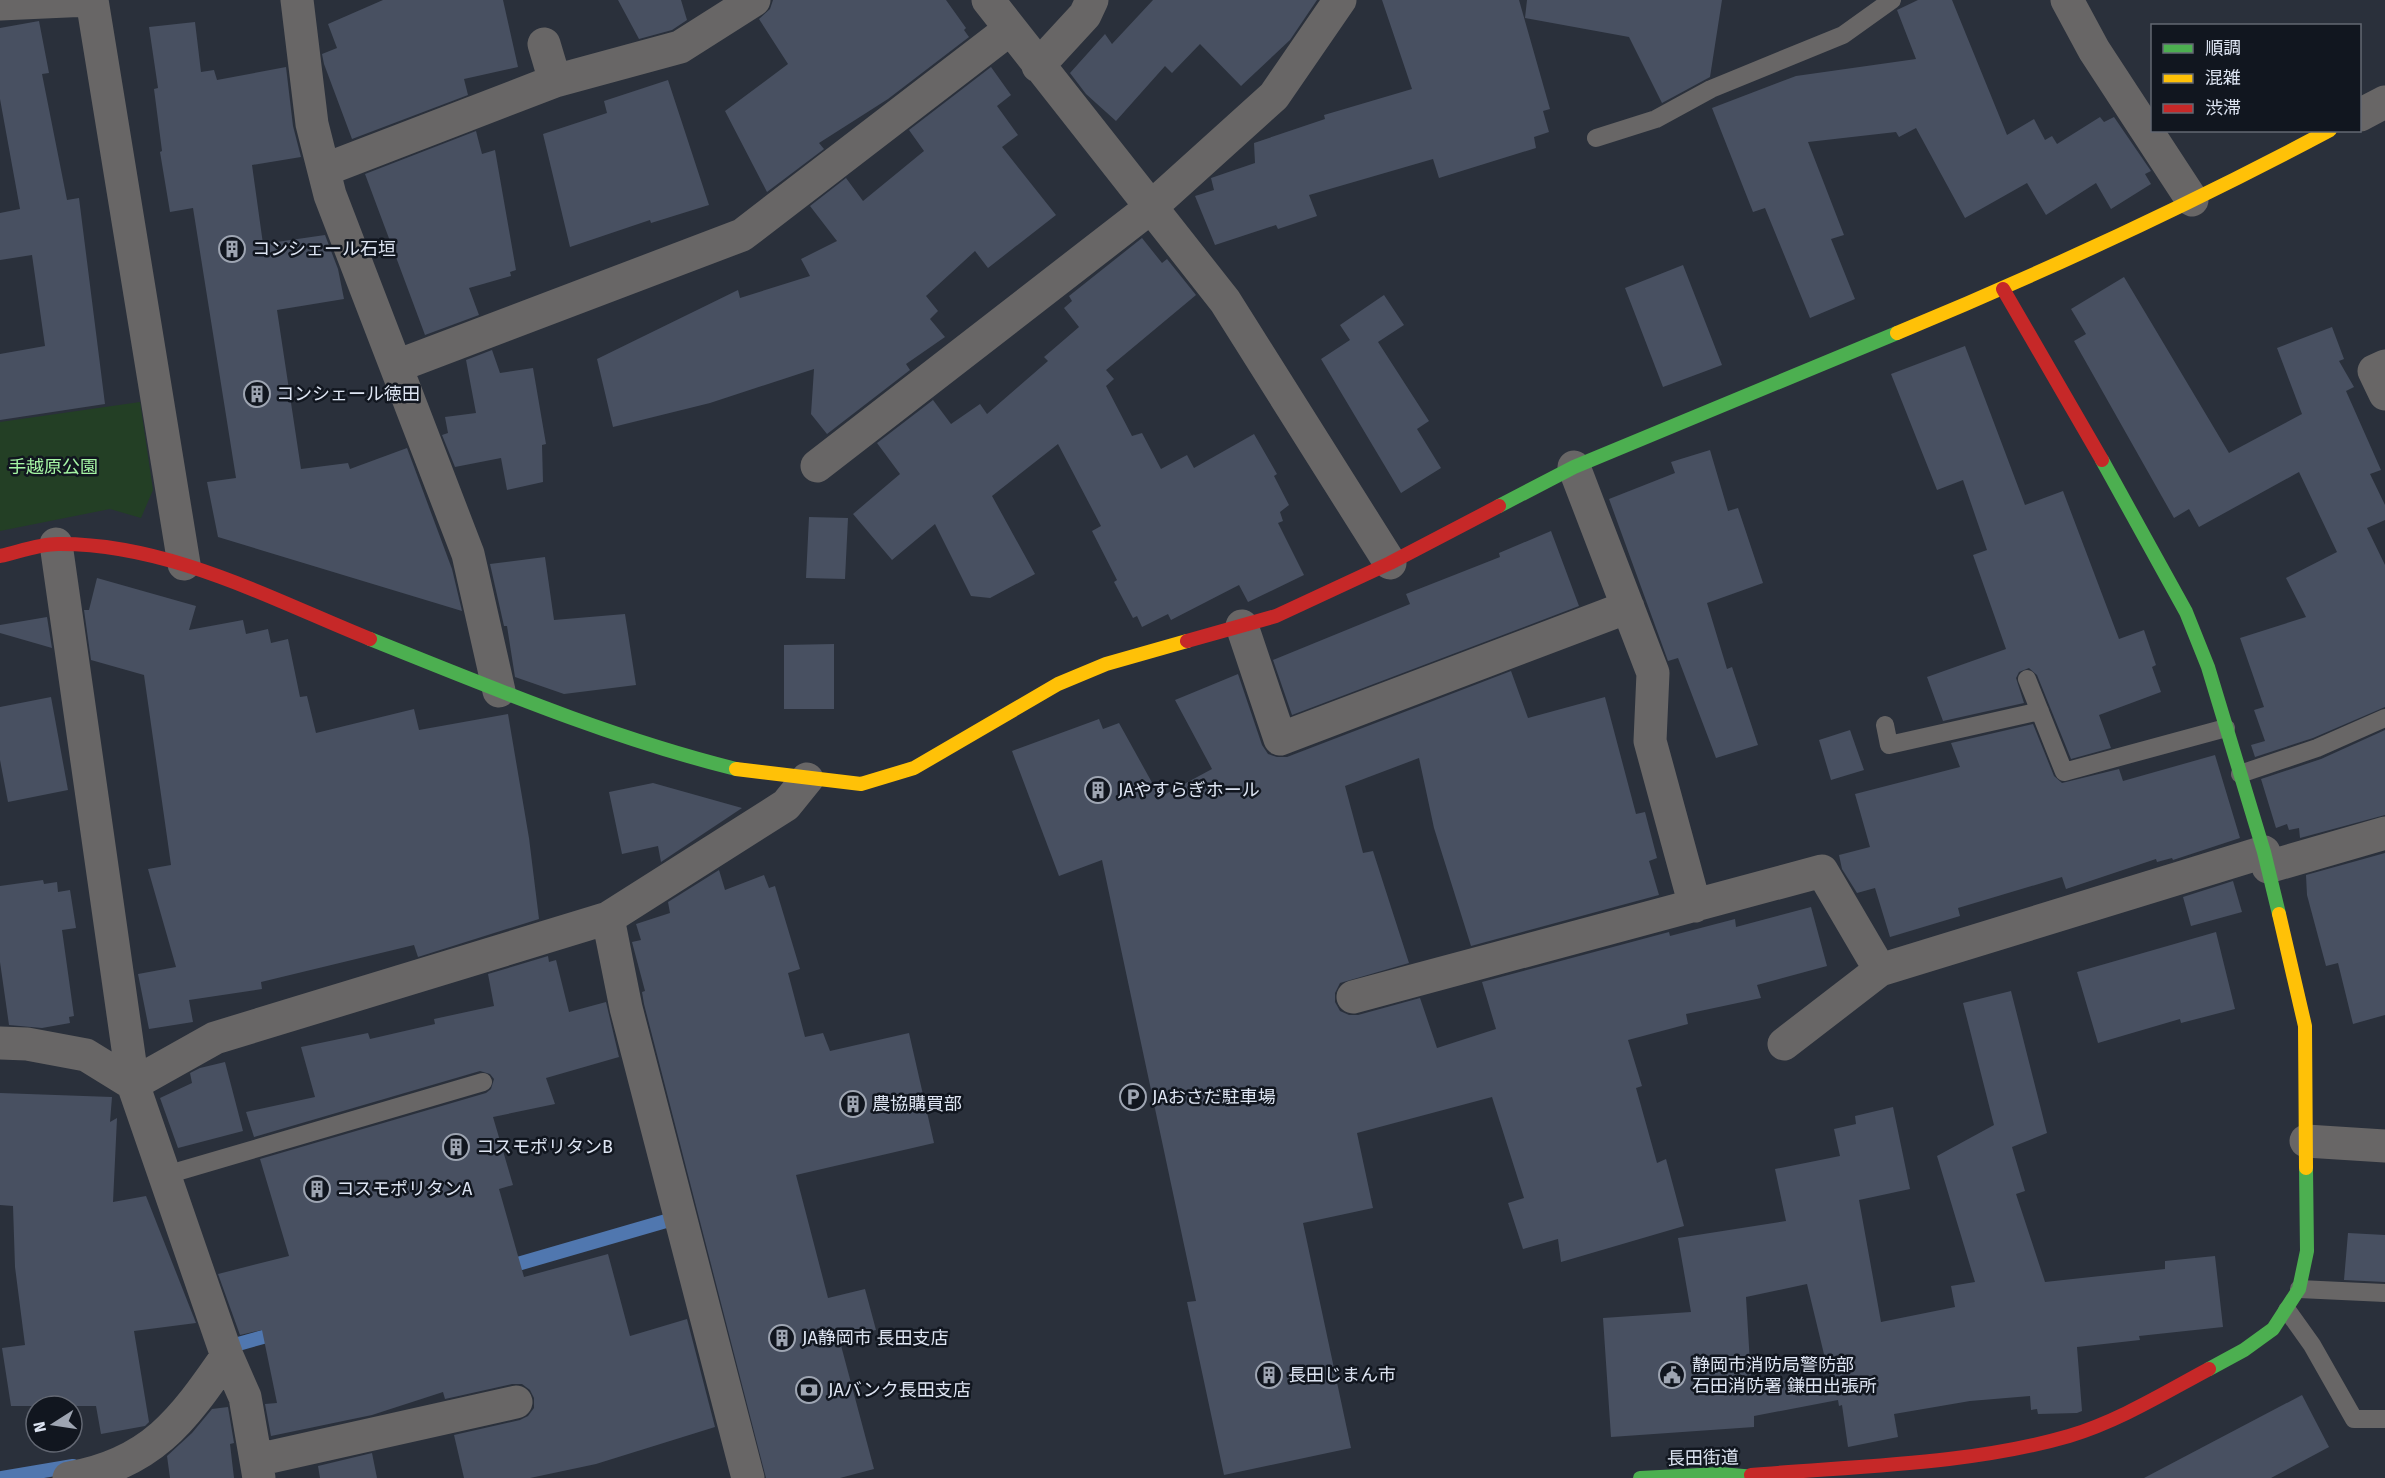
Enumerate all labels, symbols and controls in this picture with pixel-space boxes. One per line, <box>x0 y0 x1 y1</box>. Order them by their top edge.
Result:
legend <box>2151 24 2361 132</box>
text: 順調 <box>2205 37 2241 59</box>
text: 混雑 <box>2205 67 2241 89</box>
text: 渋滞 <box>2205 97 2241 119</box>
building icon: コンシェール石垣 <box>217 234 247 264</box>
place label: コンシェール石垣 <box>252 238 396 260</box>
building icon: コンシェール徳田 <box>242 379 272 409</box>
place label: コンシェール徳田 <box>276 383 420 405</box>
park label: 手越原公園 <box>8 456 98 478</box>
building icon: JAやすらぎホール <box>1083 775 1113 805</box>
place label: JAやすらぎホール <box>1118 779 1260 801</box>
parking icon: JAおさだ駐車場 <box>1118 1082 1148 1112</box>
place label: JAおさだ駐車場 <box>1152 1086 1276 1108</box>
building icon: 農協購買部 <box>838 1089 868 1119</box>
place label: 農協購買部 <box>872 1093 962 1115</box>
building icon: コスモポリタンB <box>441 1132 471 1162</box>
place label: コスモポリタンB <box>476 1136 613 1158</box>
building icon: コスモポリタンA <box>302 1174 332 1204</box>
place label: コスモポリタンA <box>336 1178 473 1200</box>
building icon: JA静岡市 長田支店 <box>767 1323 797 1353</box>
place label: JA静岡市 長田支店 <box>802 1327 949 1349</box>
place label: 静岡市消防局警防部 石田消防署 鎌田出張所 <box>1692 1354 1877 1397</box>
building icon: 長田じまん市 <box>1254 1360 1284 1390</box>
public building icon: 静岡市消防局警防部 石田消防署 鎌田出張所 <box>1657 1360 1687 1390</box>
place label: 長田じまん市 <box>1288 1364 1396 1386</box>
bank icon: JAバンク長田支店 <box>794 1375 824 1405</box>
place label: JAバンク長田支店 <box>828 1379 971 1401</box>
north arrow <box>24 1394 84 1454</box>
text: N <box>29 1420 50 1434</box>
street label: 長田街道 <box>1667 1446 1739 1470</box>

